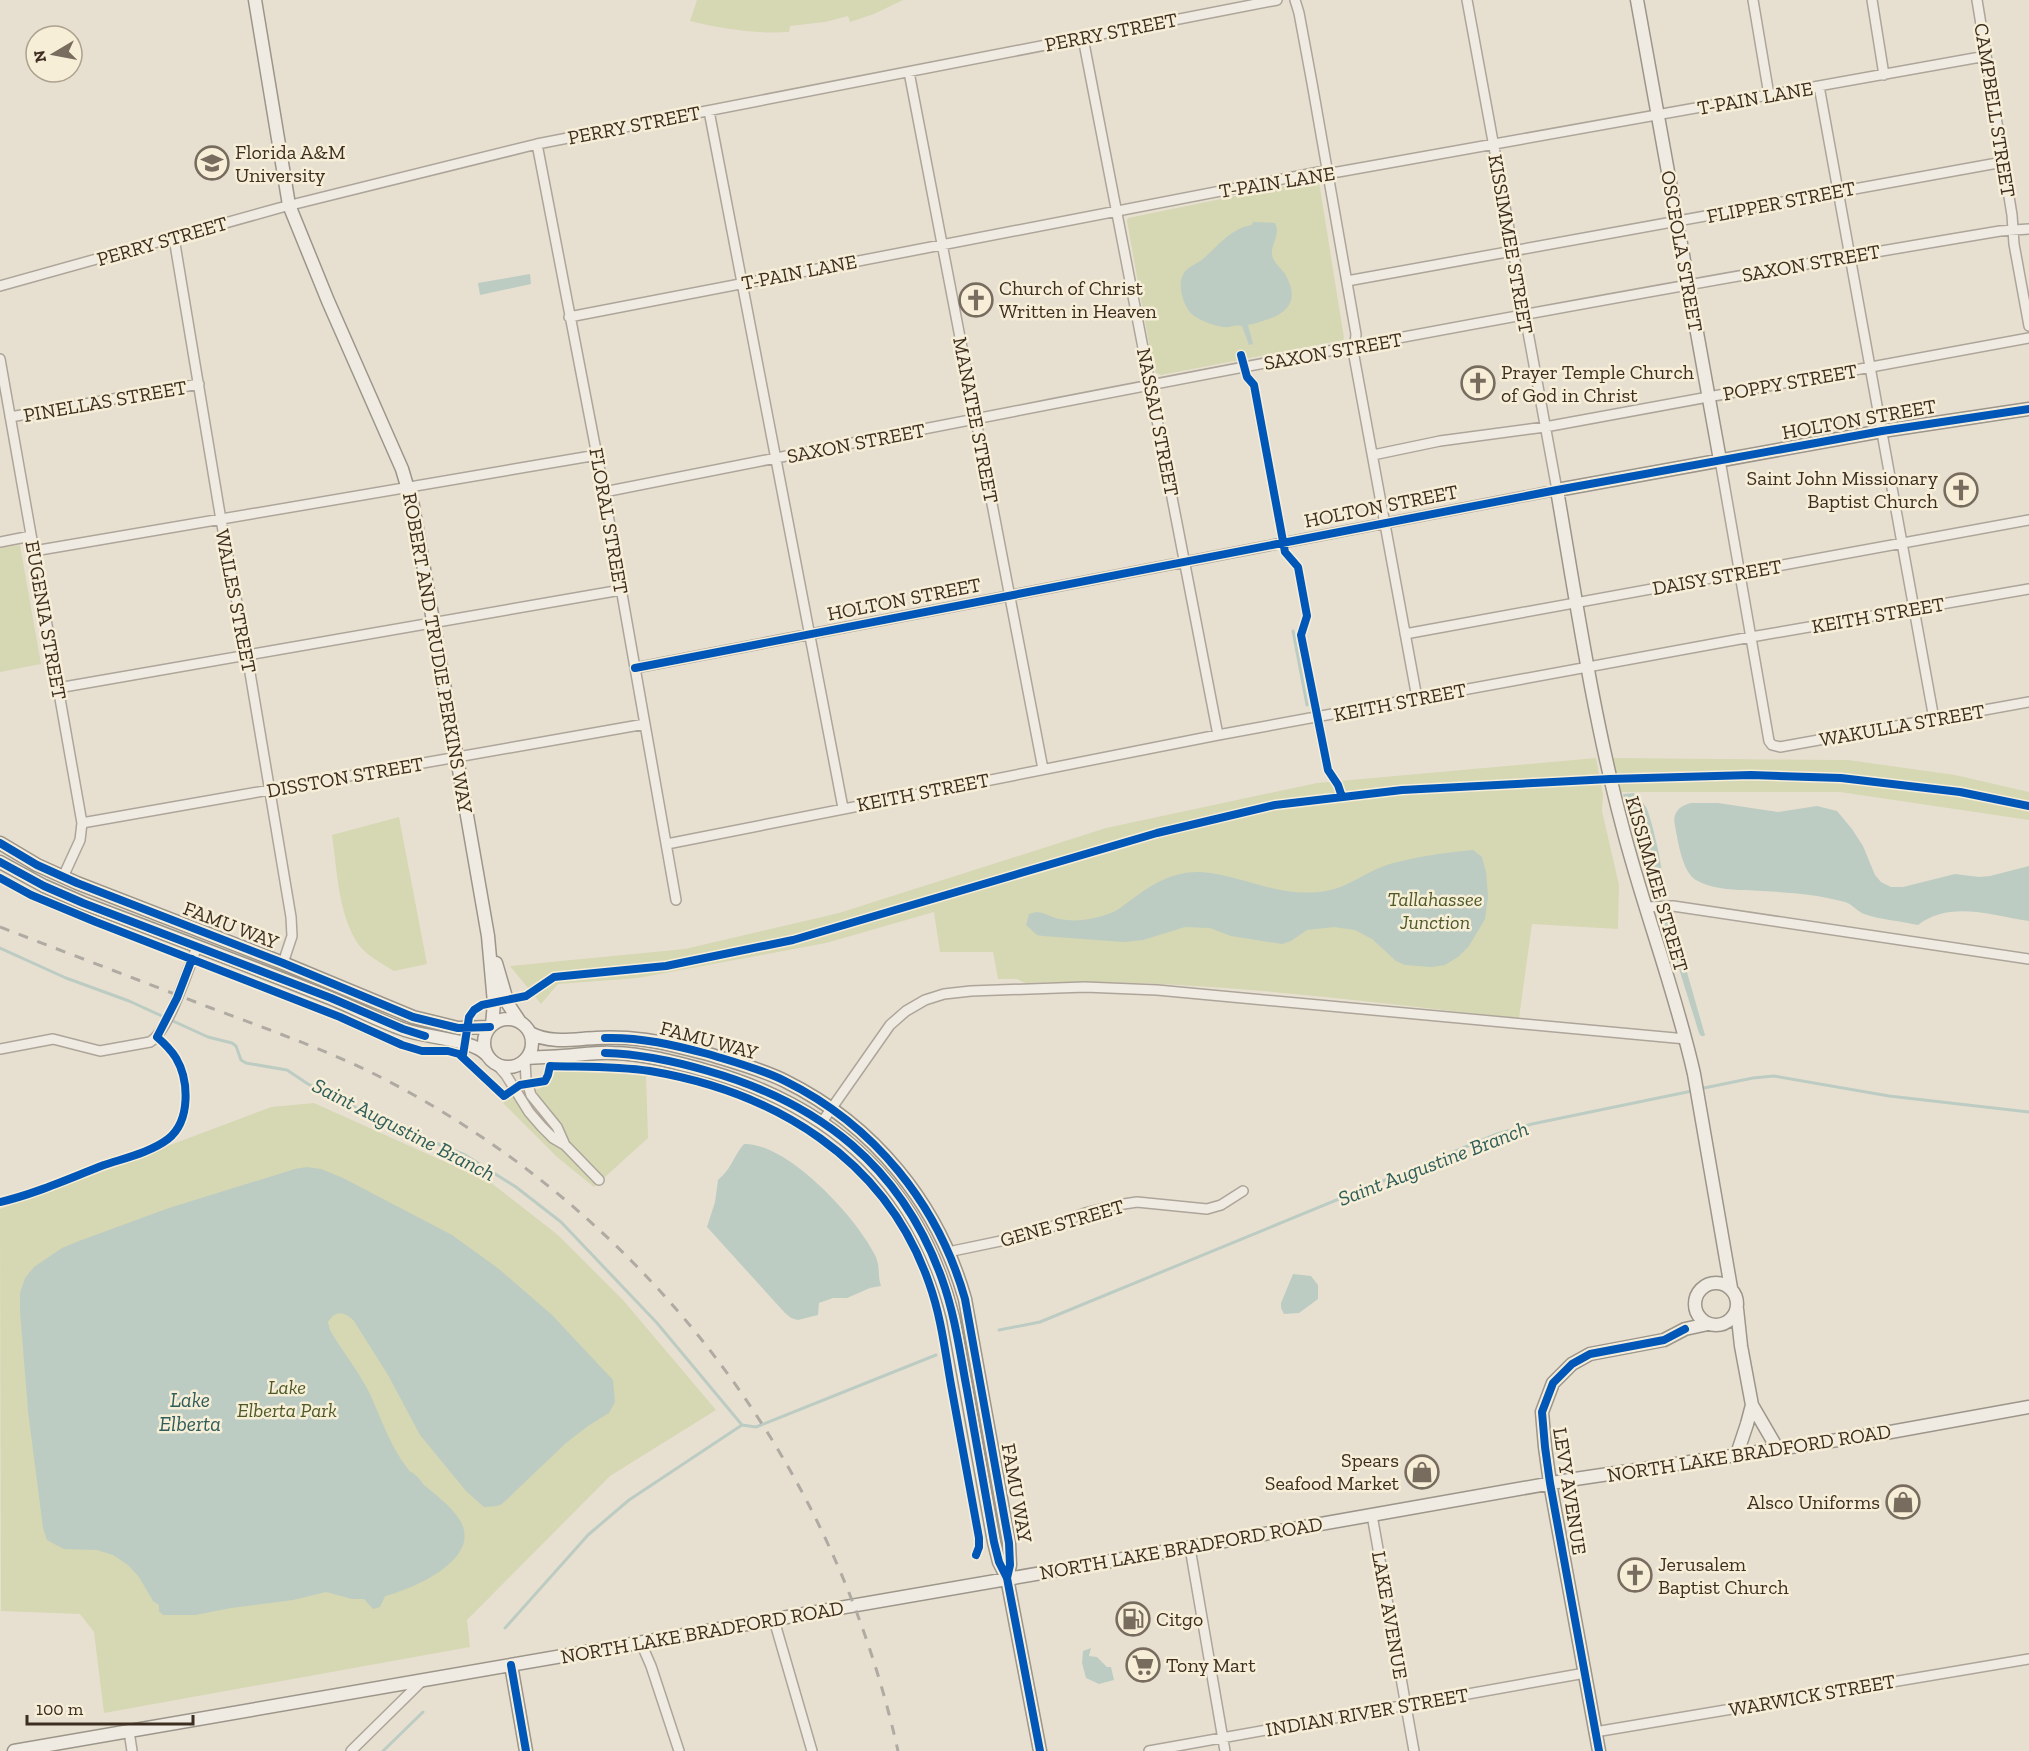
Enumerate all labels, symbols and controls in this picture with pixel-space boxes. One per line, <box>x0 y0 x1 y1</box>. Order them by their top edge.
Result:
street label: PERRY STREET <box>1043 7 1179 57</box>
street label: CAMPBELL STREET <box>1969 21 2021 199</box>
north arrow <box>24 24 84 84</box>
text: N <box>29 49 50 64</box>
street label: T-PAIN LANE <box>1695 76 1815 120</box>
street label: PERRY STREET <box>566 100 702 150</box>
place label: Florida A&M University <box>235 140 346 187</box>
school or university icon: Florida A&M University <box>194 145 230 181</box>
street label: KISSIMMEE STREET <box>1483 152 1539 336</box>
street label: T-PAIN LANE <box>1217 161 1337 203</box>
street label: OSCEOLA STREET <box>1656 169 1708 333</box>
street label: FLIPPER STREET <box>1705 176 1857 228</box>
street label: PERRY STREET <box>94 211 230 271</box>
street label: SAXON STREET <box>1740 239 1882 287</box>
street label: T-PAIN LANE <box>739 249 859 295</box>
place label: Church of Christ Written in Heaven <box>999 276 1157 323</box>
church icon: Church of Christ Written in Heaven <box>958 282 994 318</box>
street label: SAXON STREET <box>1262 327 1404 375</box>
street label: MANATEE STREET <box>948 335 1004 505</box>
street label: NASSAU STREET <box>1132 346 1184 498</box>
street label: POPPY STREET <box>1721 358 1859 406</box>
place label: Prayer Temple Church of God in Christ <box>1501 360 1695 407</box>
church icon: Prayer Temple Church of God in Christ <box>1460 365 1496 401</box>
street label: PINELLAS STREET <box>21 375 189 427</box>
street label: HOLTON STREET <box>1780 394 1938 444</box>
street label: SAXON STREET <box>785 418 927 468</box>
street label: FLORAL STREET <box>584 446 634 596</box>
place label: Saint John Missionary Baptist Church <box>1747 466 1939 513</box>
church icon: Saint John Missionary Baptist Church <box>1943 472 1979 508</box>
street label: HOLTON STREET <box>1302 479 1460 533</box>
street label: ROBERT AND TRUDIE PERKINS WAY <box>398 491 478 816</box>
street label: WAILES STREET <box>210 527 262 675</box>
street label: EUGENIA STREET <box>20 539 72 701</box>
street label: DAISY STREET <box>1650 554 1784 600</box>
street label: HOLTON STREET <box>825 572 983 626</box>
street label: KEITH STREET <box>1810 592 1946 638</box>
street label: KEITH STREET <box>1332 677 1468 727</box>
street label: WAKULLA STREET <box>1817 699 1987 751</box>
street label: DISSTON STREET <box>265 751 425 803</box>
street label: KEITH STREET <box>855 767 991 817</box>
street label: KISSIMMEE STREET <box>1620 793 1694 975</box>
park label: Tallahassee Junction <box>1387 887 1483 934</box>
street label: FAMU WAY <box>180 896 283 954</box>
street label: FAMU WAY <box>657 1015 761 1065</box>
water label: Saint Augustine Branch <box>308 1072 500 1186</box>
water label: Saint Augustine Branch <box>1334 1115 1532 1211</box>
street label: GENE STREET <box>997 1194 1127 1252</box>
park label: Lake Elberta Park <box>237 1375 337 1422</box>
water label: Lake Elberta <box>159 1387 221 1436</box>
street label: NORTH LAKE BRADFORD ROAD <box>1605 1419 1893 1487</box>
street label: LEVY AVENUE <box>1548 1426 1592 1556</box>
street label: FAMU WAY <box>996 1442 1038 1545</box>
place label: Spears Seafood Market <box>1265 1448 1400 1495</box>
shop icon: Spears Seafood Market <box>1404 1454 1440 1490</box>
shop icon: Alsco Uniforms <box>1885 1484 1921 1520</box>
place label: Alsco Uniforms <box>1747 1490 1880 1514</box>
street label: NORTH LAKE BRADFORD ROAD <box>1038 1511 1324 1585</box>
street label: LAKE AVENUE <box>1367 1549 1413 1681</box>
place label: Jerusalem Baptist Church <box>1658 1552 1789 1599</box>
church icon: Jerusalem Baptist Church <box>1617 1557 1653 1593</box>
street label: NORTH LAKE BRADFORD ROAD <box>559 1595 845 1669</box>
fuel station icon: Citgo <box>1115 1601 1151 1637</box>
place label: Citgo <box>1156 1607 1203 1631</box>
supermarket icon: Tony Mart <box>1125 1647 1161 1683</box>
place label: Tony Mart <box>1166 1653 1256 1677</box>
street label: WARWICK STREET <box>1727 1669 1897 1721</box>
street label: INDIAN RIVER STREET <box>1264 1682 1470 1742</box>
scale bar <box>27 1688 194 1726</box>
text: 100 m <box>36 1698 84 1720</box>

